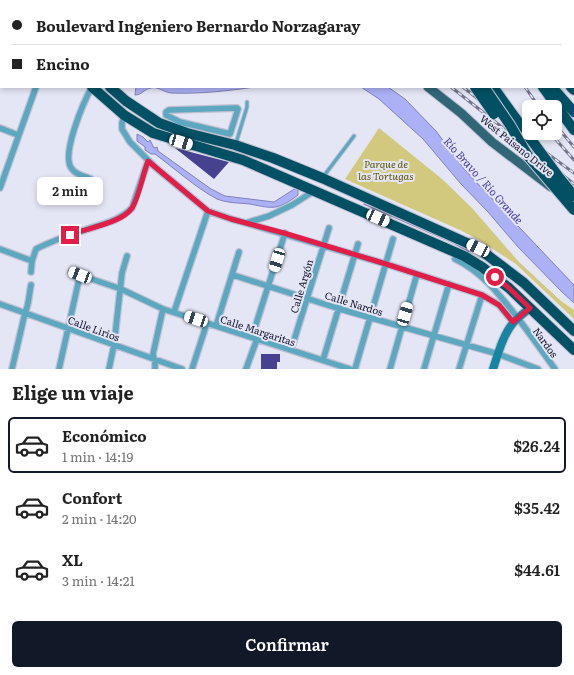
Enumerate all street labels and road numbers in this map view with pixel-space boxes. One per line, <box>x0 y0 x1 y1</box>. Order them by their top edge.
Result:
street label: West Paisano Drive <box>477 111 557 179</box>
street label: Calle Argón <box>286 257 316 315</box>
street label: Calle Nardos <box>323 287 385 319</box>
street label: Calle Margaritas <box>218 311 298 349</box>
street label: Calle Lirios <box>66 312 122 344</box>
street label: Nardos <box>530 324 562 361</box>

